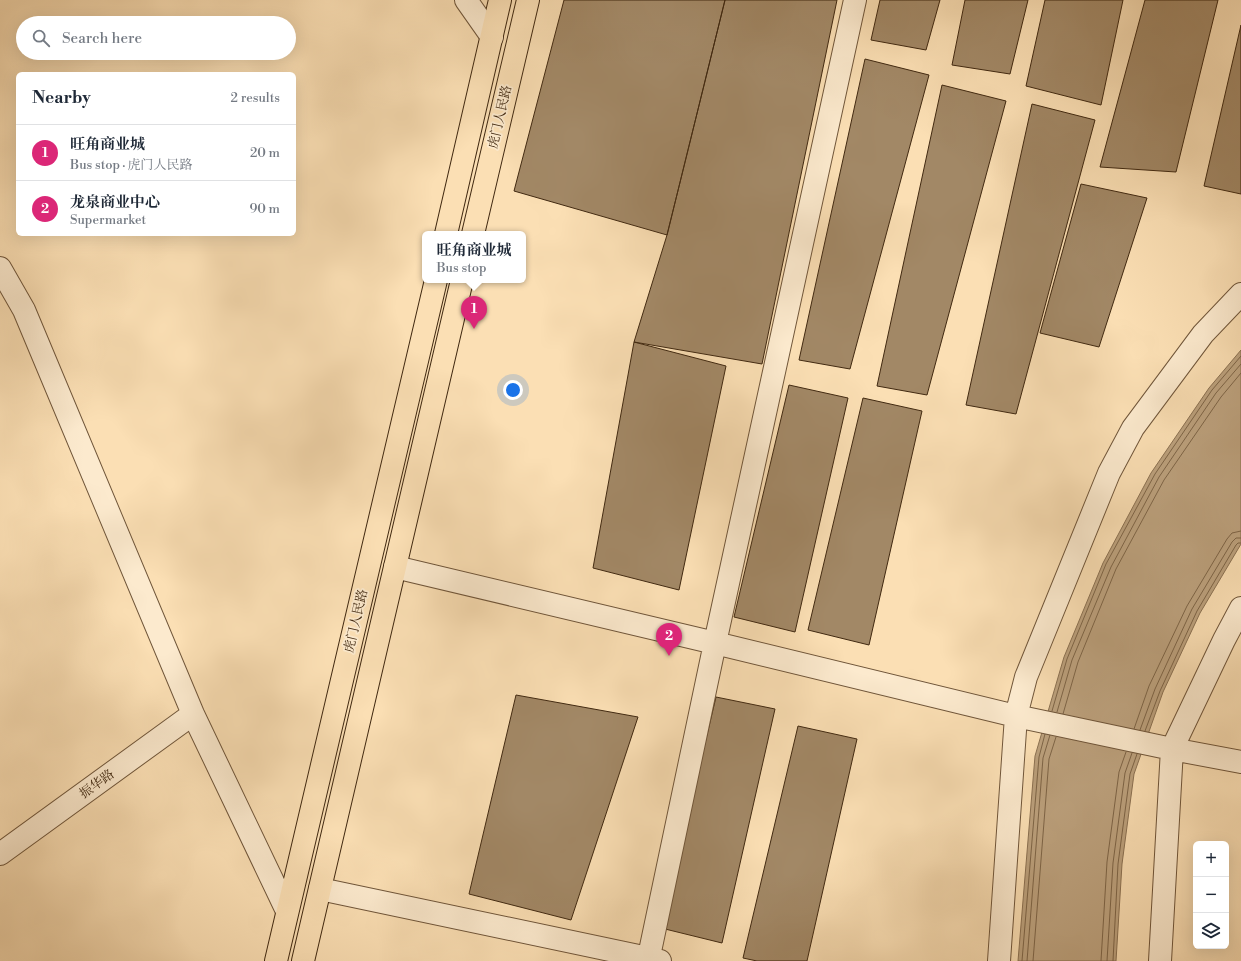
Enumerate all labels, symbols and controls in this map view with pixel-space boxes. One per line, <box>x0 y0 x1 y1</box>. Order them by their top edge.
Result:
search box <box>16 16 296 60</box>
icon: search <box>30 27 52 49</box>
text: Search here <box>62 29 142 48</box>
street label: 虎门人民路 <box>485 84 515 150</box>
text: Nearby <box>32 87 91 109</box>
text: 2 results <box>231 90 280 106</box>
text: 旺角商业城 <box>70 135 145 154</box>
text: 1 <box>42 145 48 161</box>
text: 20 m <box>250 145 280 161</box>
text: Bus stop · 虎门人民路 <box>70 157 193 173</box>
text: 龙泉商业中心 <box>70 193 160 212</box>
text: 2 <box>41 201 49 217</box>
text: 90 m <box>249 201 280 217</box>
text: Supermarket <box>70 212 146 228</box>
popup <box>422 231 526 283</box>
text: 旺角商业城 <box>436 241 512 260</box>
text: Bus stop <box>436 260 486 276</box>
pin: 1 <box>461 296 487 329</box>
your location <box>503 380 523 400</box>
street label: 虎门人民路 <box>341 588 371 654</box>
pin: 2 <box>656 623 682 656</box>
street label: 振华路 <box>77 766 117 802</box>
map controls <box>1193 841 1229 949</box>
button: + <box>1193 841 1229 877</box>
button: − <box>1193 877 1229 913</box>
button: layers <box>1193 913 1229 949</box>

